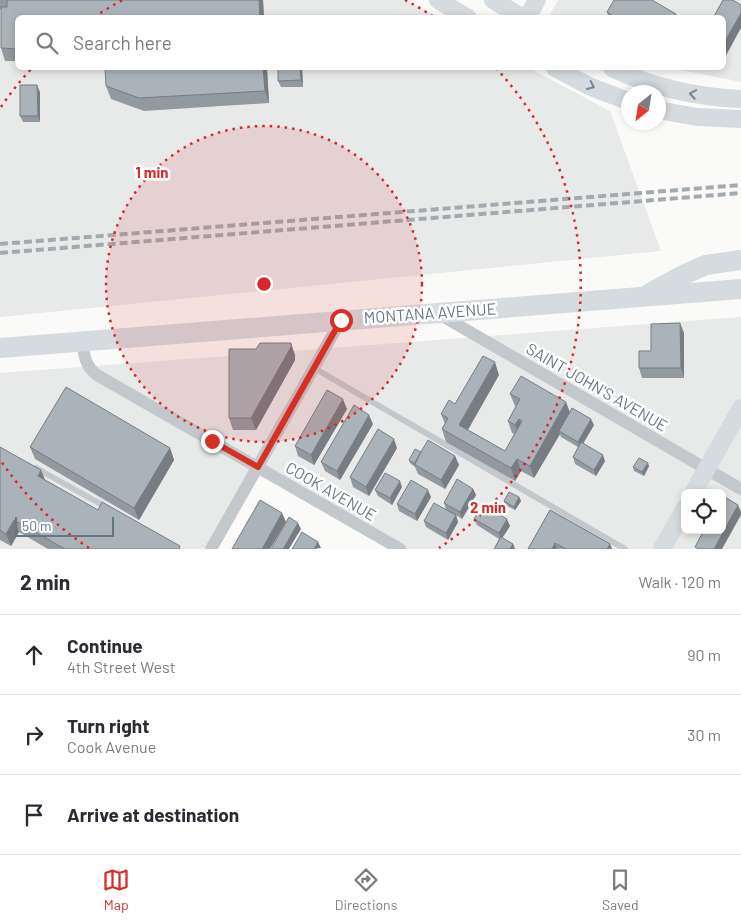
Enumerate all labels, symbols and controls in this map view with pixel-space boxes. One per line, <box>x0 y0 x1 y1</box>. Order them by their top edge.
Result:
search box <box>15 15 726 70</box>
icon: search <box>33 29 61 57</box>
text: Search here <box>73 31 172 54</box>
one-way arrow <box>586 80 595 91</box>
north arrow <box>621 85 666 130</box>
one-way arrow <box>688 89 697 99</box>
text: 1 min <box>136 163 168 181</box>
centre of rings <box>255 275 273 293</box>
street label: MONTANA AVENUE <box>363 298 497 327</box>
route start <box>330 309 353 332</box>
street label: SAINT JOHN'S AVENUE <box>523 338 671 435</box>
route end <box>201 430 224 453</box>
street label: COOK AVENUE <box>283 457 380 524</box>
map controls <box>681 489 726 534</box>
button: locate <box>681 489 726 534</box>
text: 2 min <box>470 498 506 516</box>
scale bar <box>15 514 114 537</box>
text: 50 m <box>22 517 51 534</box>
text: 2 min <box>20 569 70 594</box>
text: Walk · 120 m <box>638 572 721 591</box>
text: Continue <box>67 634 143 657</box>
icon: ahead <box>20 641 48 669</box>
text: 90 m <box>687 645 721 664</box>
text: 4th Street West <box>67 657 176 676</box>
text: Turn right <box>67 714 149 737</box>
icon: right <box>20 721 48 749</box>
text: 30 m <box>687 725 721 744</box>
text: Cook Avenue <box>67 737 156 756</box>
icon: arrive <box>20 801 48 829</box>
text: Arrive at destination <box>67 803 239 826</box>
tab: Map <box>102 866 130 913</box>
tab: Directions <box>335 866 397 913</box>
tab: Saved <box>602 866 639 913</box>

